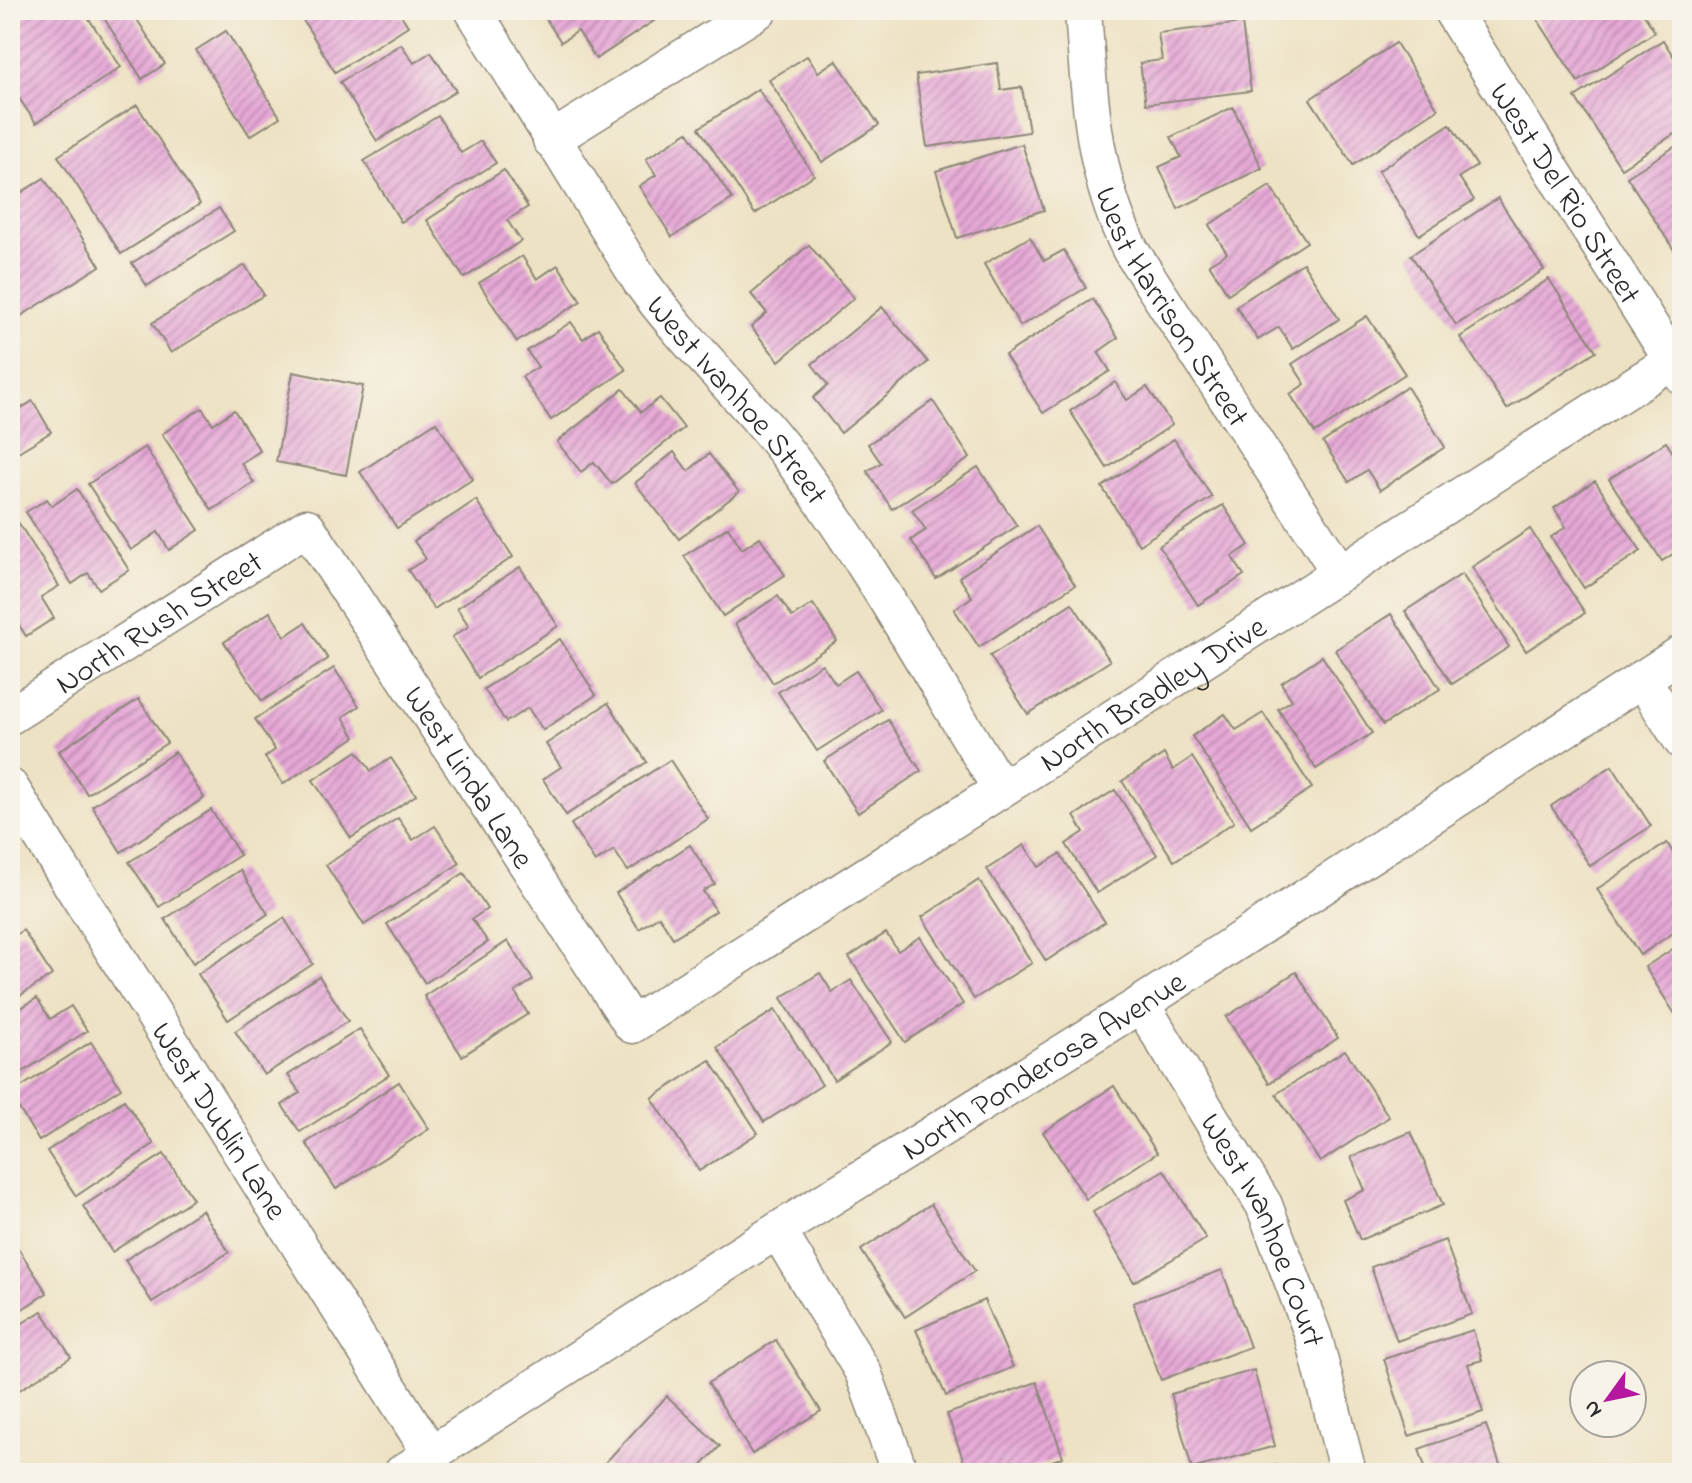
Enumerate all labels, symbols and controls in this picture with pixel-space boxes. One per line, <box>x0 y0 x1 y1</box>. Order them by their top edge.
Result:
street label: West Del Rio Street <box>1476 74 1651 315</box>
street label: West Harrison Street <box>1080 182 1259 438</box>
street label: West Ivanhoe Street <box>633 286 838 516</box>
street label: North Rush Street <box>47 541 274 708</box>
street label: North Bradley Drive <box>1031 605 1277 786</box>
street label: West Linda Lane <box>390 678 544 880</box>
street label: North Ponderosa Avenue <box>894 961 1197 1175</box>
street label: West Dublin Lane <box>137 1014 298 1231</box>
street label: West Ivanhoe Court <box>1186 1105 1335 1352</box>
north arrow <box>1568 1359 1648 1439</box>
text: N <box>1576 1393 1611 1423</box>

